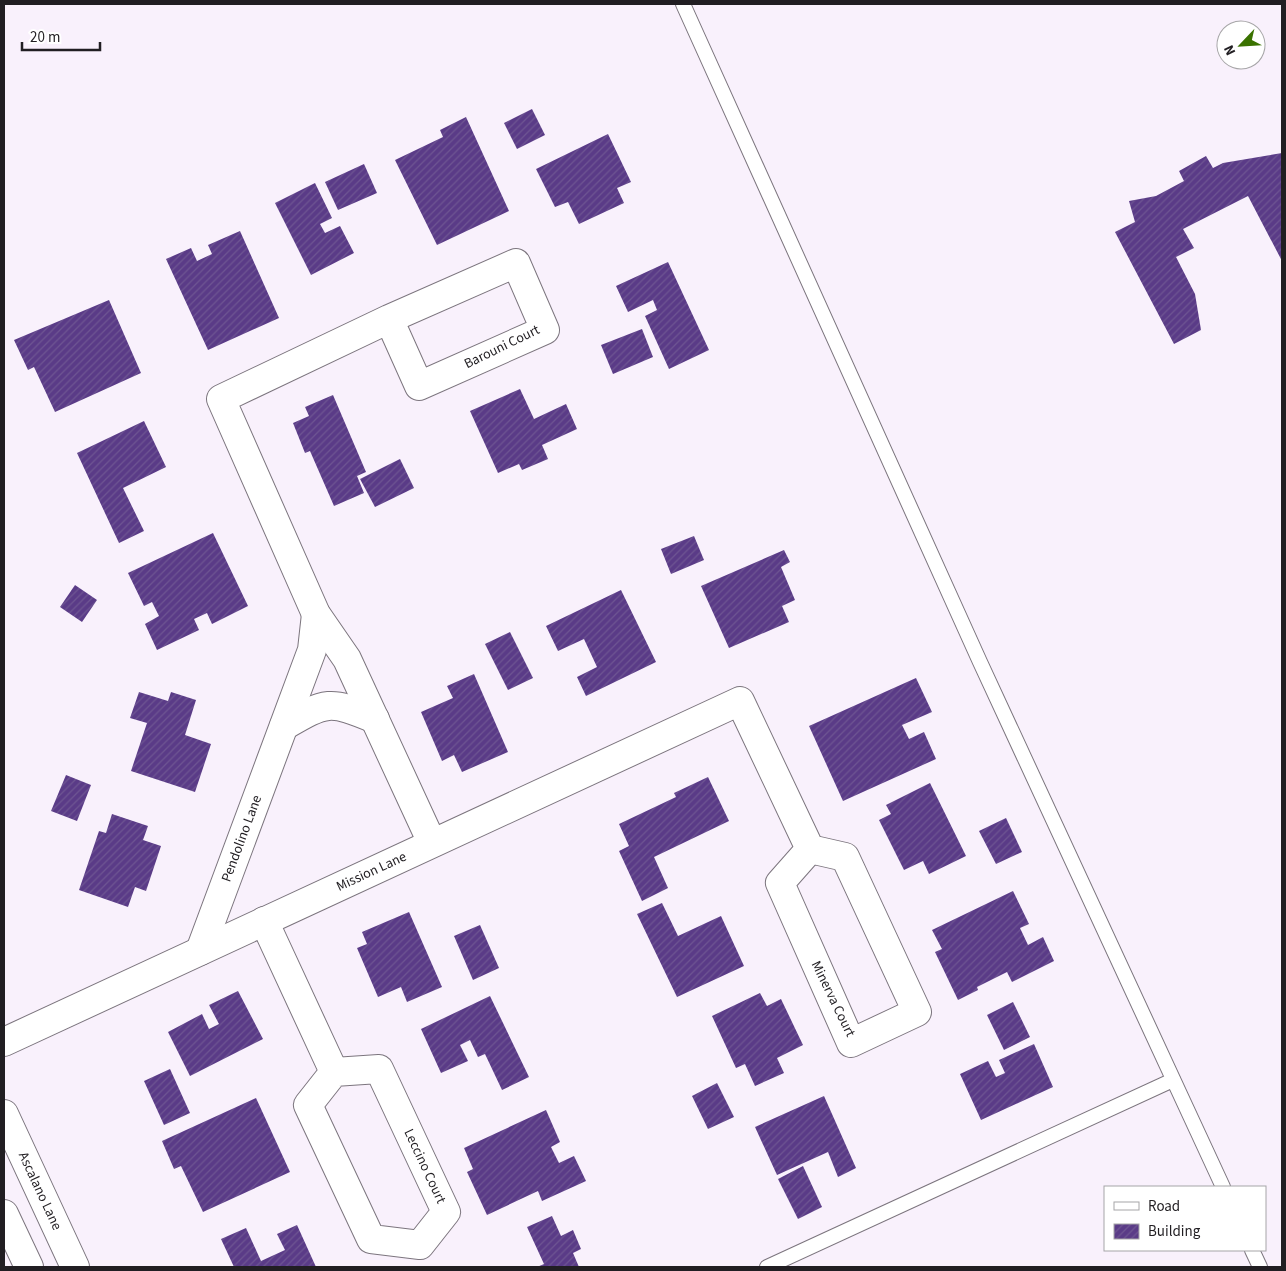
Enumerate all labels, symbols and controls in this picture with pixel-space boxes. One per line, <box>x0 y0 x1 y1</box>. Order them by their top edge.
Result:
scale bar <box>22 20 100 52</box>
north arrow <box>1216 20 1266 70</box>
text: 20 m <box>30 27 60 48</box>
text: N <box>1219 42 1241 59</box>
street label: Barouni Court <box>461 320 543 374</box>
street label: Pendolino Lane <box>217 792 267 885</box>
street label: Mission Lane <box>333 847 410 897</box>
street label: Minerva Court <box>806 958 860 1041</box>
street label: Leccino Court <box>398 1126 451 1207</box>
street label: Ascalano Lane <box>13 1149 67 1234</box>
legend <box>1104 1186 1266 1251</box>
text: Road <box>1148 1196 1180 1217</box>
text: Building <box>1148 1221 1201 1242</box>

